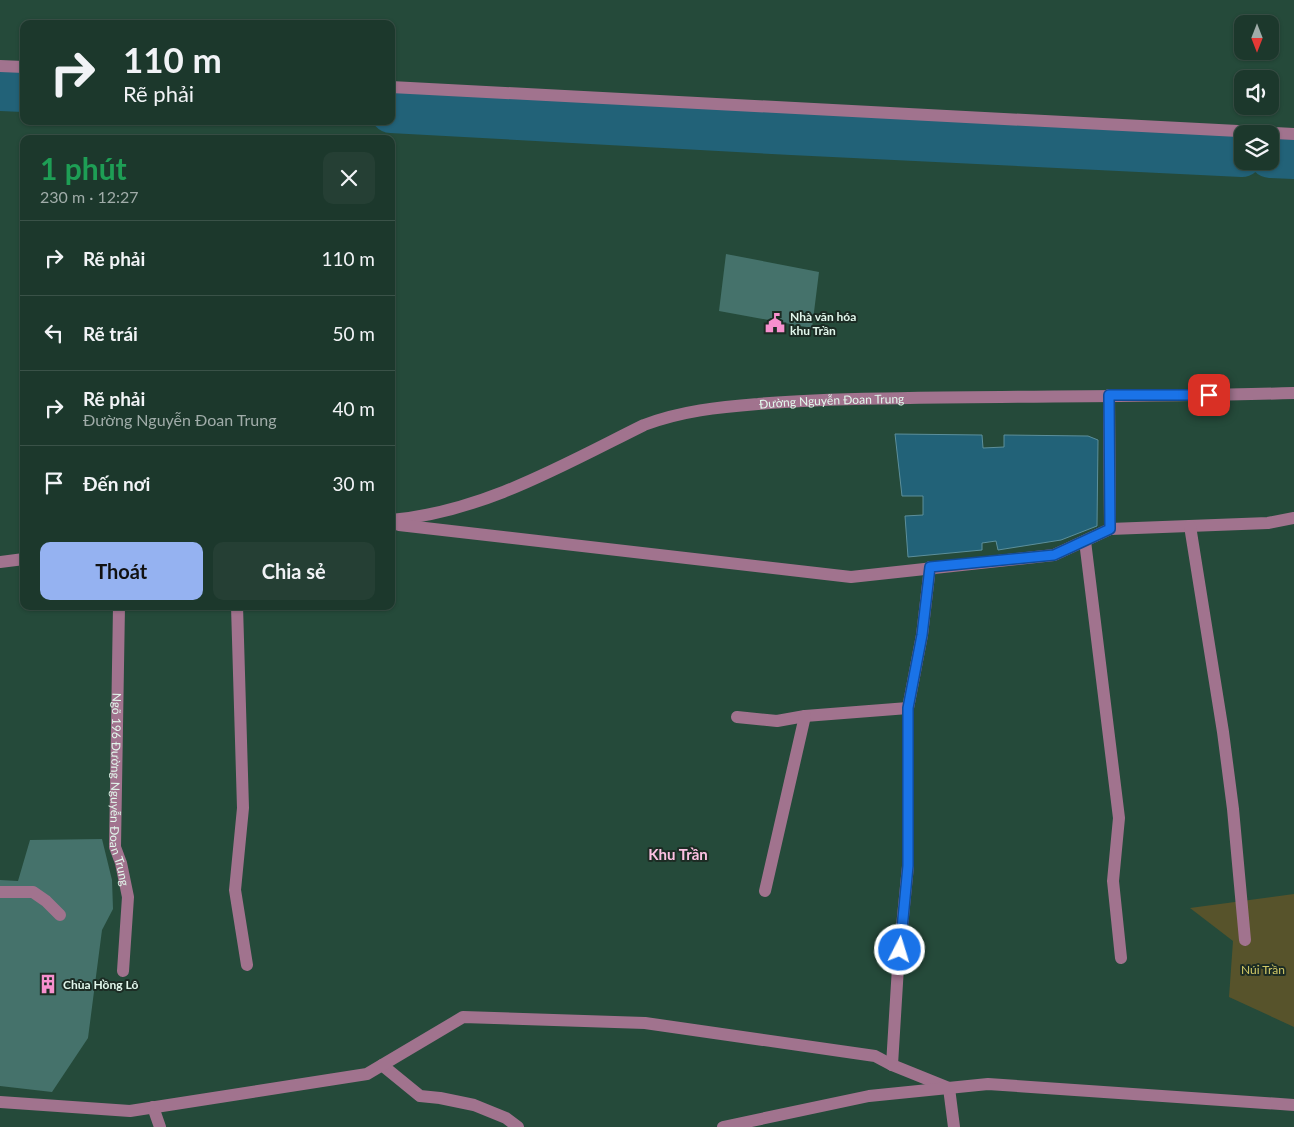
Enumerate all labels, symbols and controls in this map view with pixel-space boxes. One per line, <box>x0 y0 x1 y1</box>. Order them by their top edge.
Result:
north arrow <box>1234 15 1279 60</box>
map controls <box>1234 15 1279 170</box>
text: 110 m <box>123 38 222 80</box>
icon: right <box>40 40 105 105</box>
button: sound <box>1234 70 1279 115</box>
text: Rẽ phải <box>123 80 194 107</box>
button: layers <box>1234 125 1279 170</box>
text: 1 phút <box>40 150 127 186</box>
button: close <box>323 152 375 204</box>
text: 230 m · 12:27 <box>40 187 139 206</box>
icon: right <box>40 244 68 272</box>
text: Rẽ phải <box>83 247 145 270</box>
text: 110 m <box>321 247 375 270</box>
place label: Nhà văn hóa khu Trần <box>790 309 856 338</box>
public building icon: Nhà văn hóa khu Trần <box>764 312 786 334</box>
icon: left <box>40 319 68 347</box>
text: Rẽ trái <box>83 322 138 345</box>
text: 50 m <box>332 322 375 345</box>
pin <box>1188 374 1230 416</box>
icon: arrive <box>1195 381 1223 409</box>
text: Rẽ phải <box>83 387 145 410</box>
street label: Đường Nguyễn Đoan Trung <box>758 391 904 411</box>
icon: right <box>40 394 68 422</box>
text: 40 m <box>332 397 375 420</box>
text: Đường Nguyễn Đoan Trung <box>83 410 277 429</box>
icon: arrive <box>40 469 68 497</box>
text: Đến nơi <box>83 472 150 495</box>
text: 30 m <box>332 472 375 495</box>
button: Thoát <box>40 542 203 600</box>
button: Chia sẻ <box>213 542 375 600</box>
street label: Ngõ 196 Đường Nguyễn Đoan Trung <box>107 693 133 887</box>
district label: Khu Trần <box>648 845 708 863</box>
position arrow <box>873 923 925 975</box>
park label: Núi Trần <box>1241 962 1285 977</box>
building icon: Chùa Hồng Lô <box>37 973 59 995</box>
place label: Chùa Hồng Lô <box>63 977 138 992</box>

